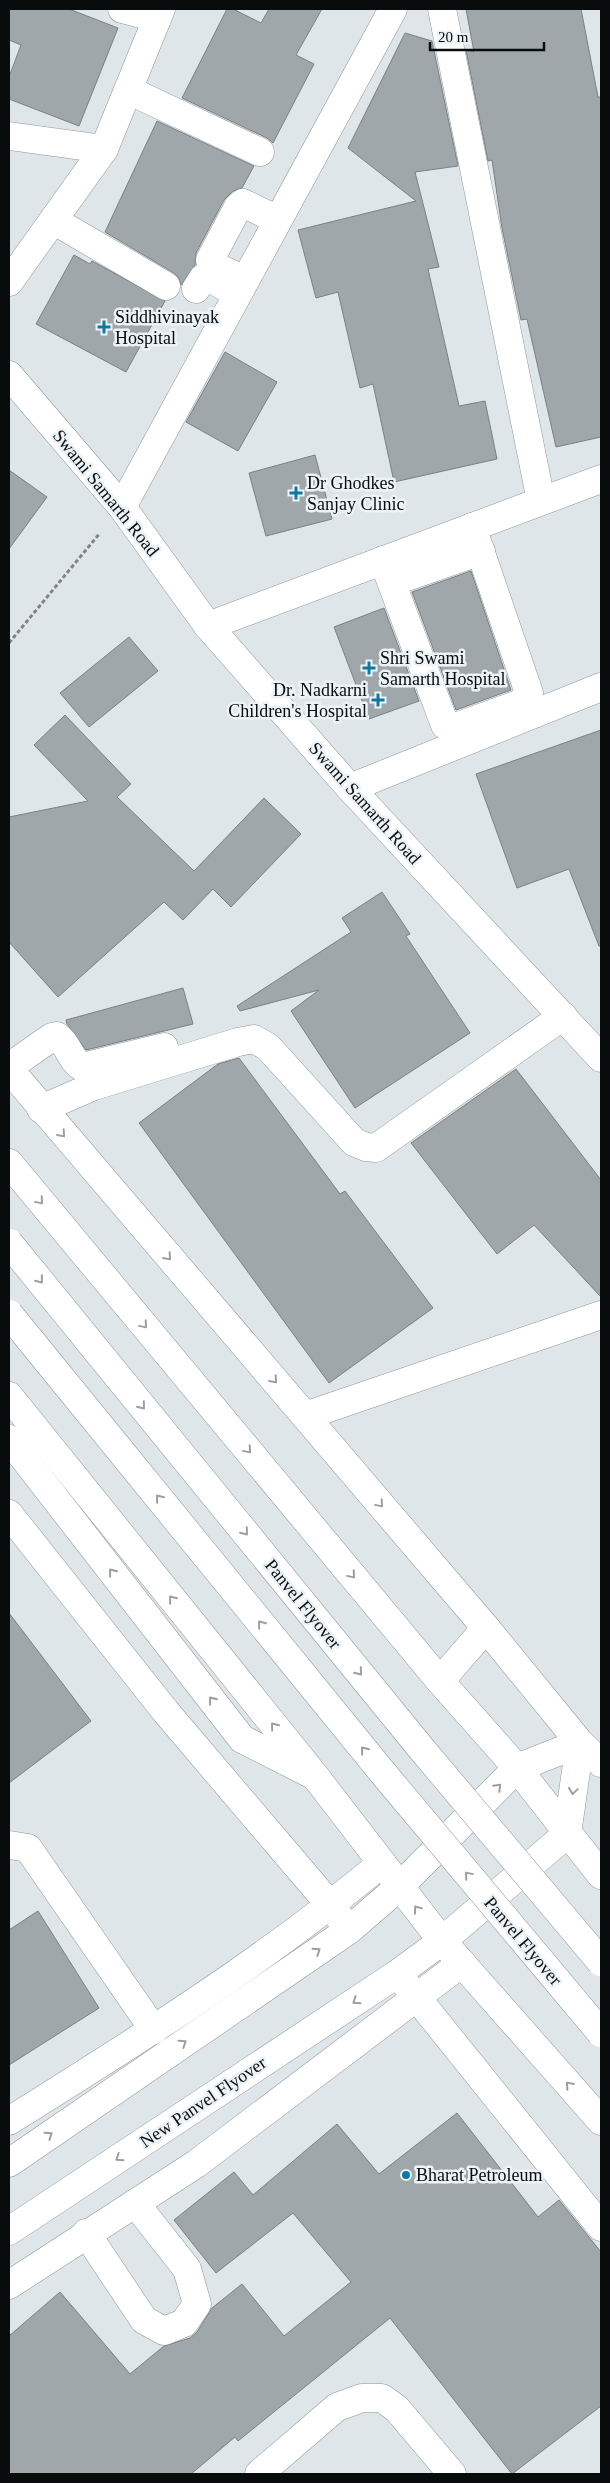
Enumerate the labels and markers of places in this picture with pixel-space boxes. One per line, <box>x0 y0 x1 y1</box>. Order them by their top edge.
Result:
place label: Siddhivinayak Hospital <box>115 307 219 348</box>
marker: Siddhivinayak Hospital <box>97 320 111 334</box>
place label: Dr Ghodkes Sanjay Clinic <box>307 473 405 514</box>
marker: Dr Ghodkes Sanjay Clinic <box>289 486 303 500</box>
place label: Shri Swami Samarth Hospital <box>380 648 505 689</box>
marker: Shri Swami Samarth Hospital <box>362 661 376 675</box>
place label: Dr. Nadkarni Children's Hospital <box>228 680 367 721</box>
marker: Dr. Nadkarni Children's Hospital <box>371 693 385 707</box>
place label: Bharat Petroleum <box>416 2165 542 2185</box>
marker: Bharat Petroleum <box>400 2169 412 2181</box>

